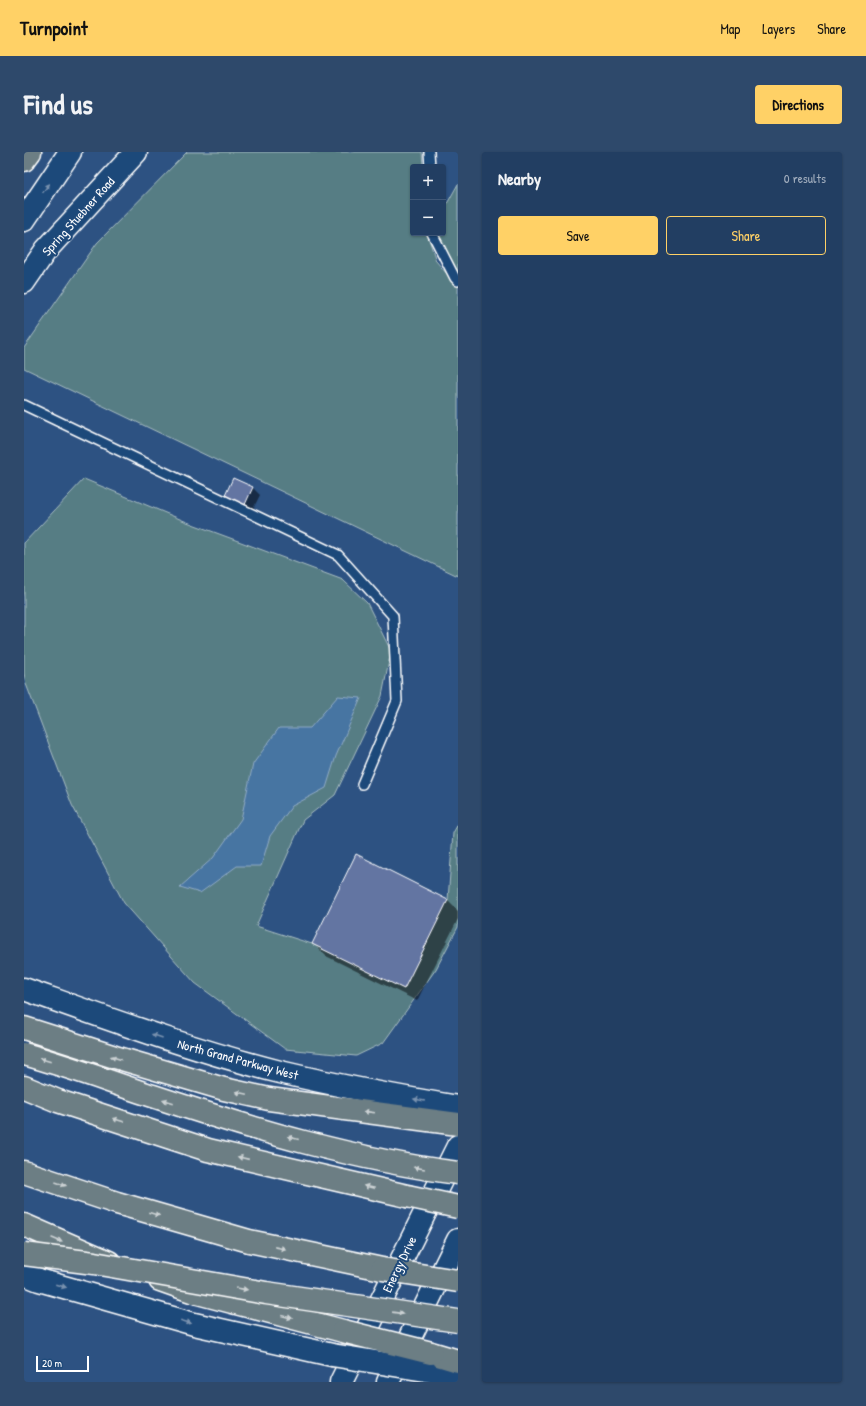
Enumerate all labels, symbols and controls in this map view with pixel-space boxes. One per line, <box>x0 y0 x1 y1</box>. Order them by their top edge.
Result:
text: Turnpoint <box>20 15 88 41</box>
text: Map <box>720 19 740 38</box>
text: Layers <box>762 19 795 38</box>
text: Share <box>817 19 846 38</box>
text: Find us <box>24 85 93 123</box>
button: Directions <box>755 85 842 124</box>
map controls <box>410 164 446 236</box>
button: + <box>410 164 446 200</box>
text: Nearby <box>498 167 541 190</box>
text: 0 results <box>784 169 826 187</box>
street label: Spring Stuebner Road <box>38 173 118 259</box>
one-way arrow <box>42 183 50 193</box>
button: − <box>410 200 446 236</box>
button: Save <box>498 216 658 255</box>
button: Share <box>666 216 826 255</box>
one-way arrow <box>151 1032 163 1038</box>
street label: North Grand Parkway West <box>176 1034 301 1084</box>
one-way arrow <box>110 1054 122 1060</box>
one-way arrow <box>39 1057 51 1063</box>
one-way arrow <box>235 1089 247 1095</box>
one-way arrow <box>413 1097 425 1103</box>
one-way arrow <box>162 1098 174 1104</box>
one-way arrow <box>363 1109 376 1115</box>
one-way arrow <box>112 1117 124 1123</box>
one-way arrow <box>287 1135 299 1141</box>
one-way arrow <box>236 1154 249 1160</box>
one-way arrow <box>413 1164 425 1170</box>
one-way arrow <box>55 1181 67 1187</box>
one-way arrow <box>363 1184 375 1190</box>
one-way arrow <box>149 1211 161 1217</box>
street label: Energy Drive <box>378 1233 420 1295</box>
one-way arrow <box>51 1237 63 1243</box>
one-way arrow <box>274 1245 286 1251</box>
one-way arrow <box>55 1283 67 1289</box>
one-way arrow <box>236 1287 248 1293</box>
one-way arrow <box>392 1310 404 1316</box>
one-way arrow <box>281 1314 293 1320</box>
one-way arrow <box>180 1319 192 1325</box>
scale bar <box>36 1354 89 1373</box>
text: 20 m <box>42 1356 62 1370</box>

